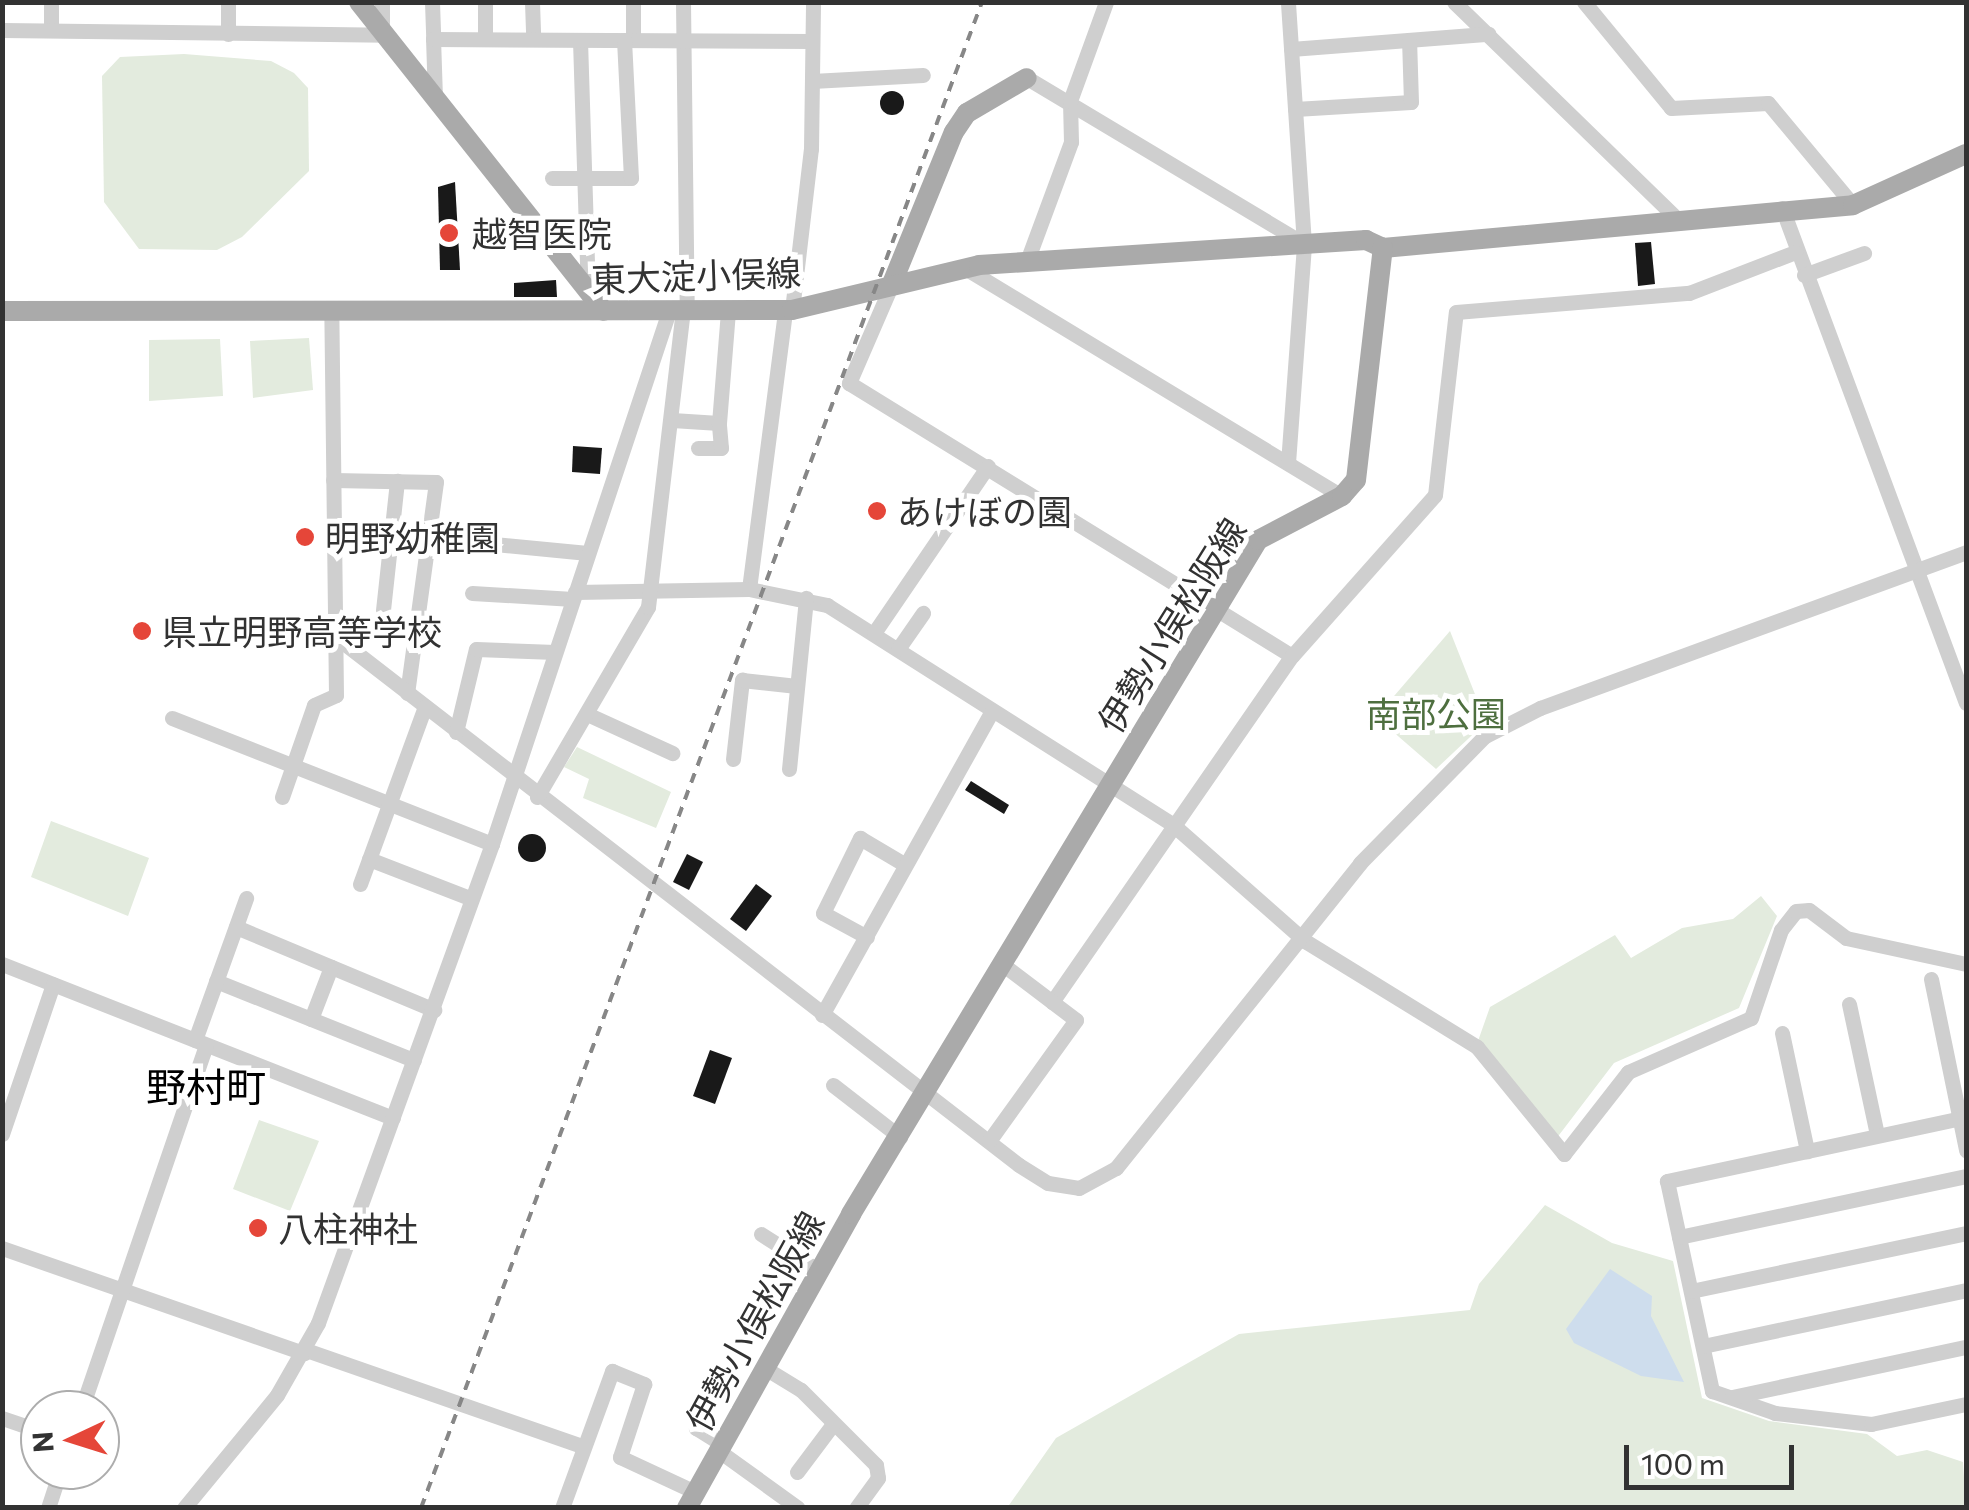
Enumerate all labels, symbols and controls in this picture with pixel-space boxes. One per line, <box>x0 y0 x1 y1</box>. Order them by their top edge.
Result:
place label: 越智医院 <box>472 212 612 254</box>
marker: 越智医院 <box>436 220 462 246</box>
street label: 東大淀小俣線 <box>590 250 802 300</box>
place label: あけぼの園 <box>897 490 1072 532</box>
marker: あけぼの園 <box>866 500 888 522</box>
street label: 伊勢小俣松阪線 <box>1088 510 1254 740</box>
place label: 明野幼稚園 <box>325 516 500 558</box>
marker: 明野幼稚園 <box>294 526 316 548</box>
place label: 県立明野高等学校 <box>162 610 442 652</box>
marker: 県立明野高等学校 <box>131 620 153 642</box>
park label: 南部公園 <box>1366 692 1506 734</box>
district label: 野村町 <box>146 1062 266 1110</box>
street label: 伊勢小俣松阪線 <box>676 1204 832 1438</box>
place label: 八柱神社 <box>278 1207 418 1249</box>
marker: 八柱神社 <box>247 1217 269 1239</box>
north arrow <box>20 1390 120 1490</box>
scale bar <box>1629 1425 1799 1487</box>
text: N <box>24 1430 60 1454</box>
text: 100 m <box>1641 1444 1725 1481</box>

